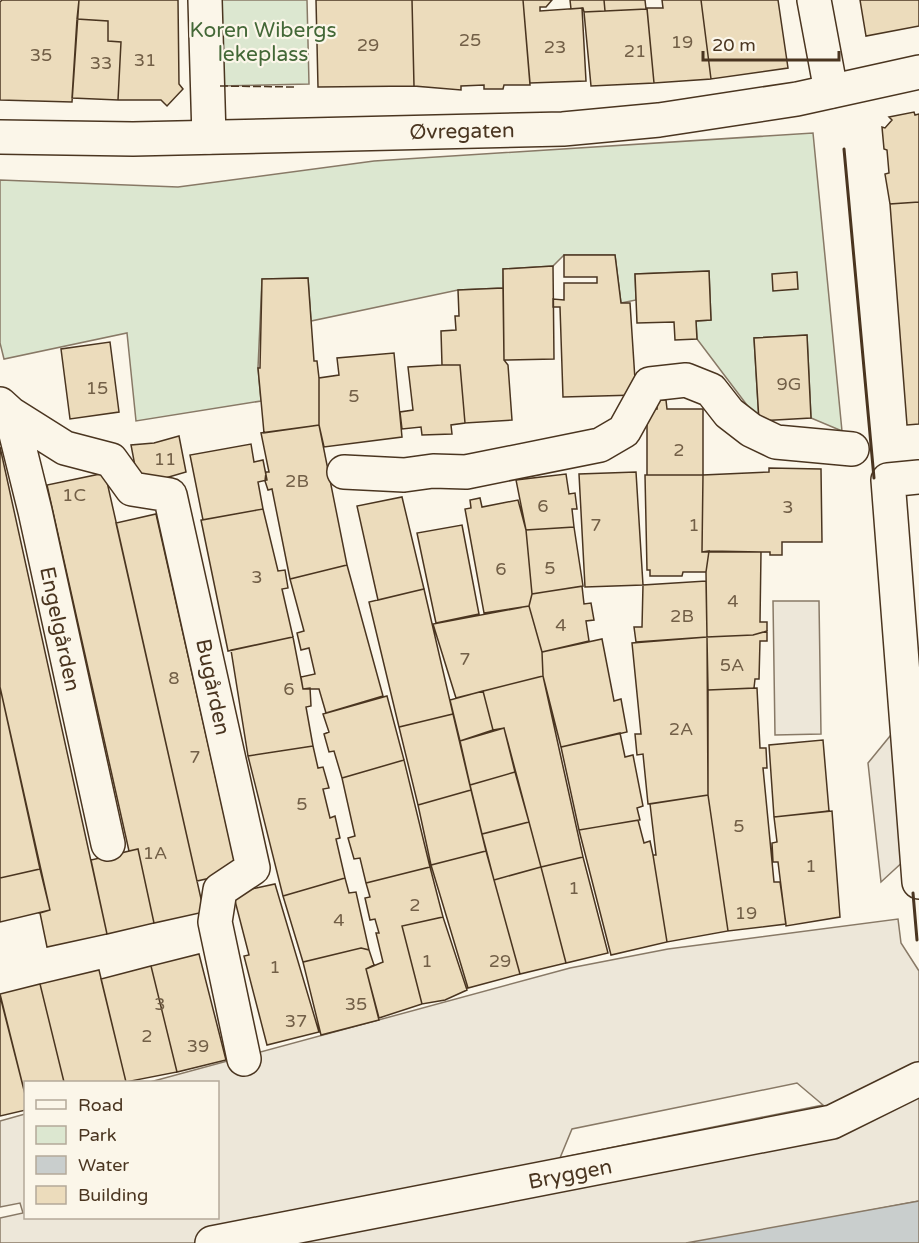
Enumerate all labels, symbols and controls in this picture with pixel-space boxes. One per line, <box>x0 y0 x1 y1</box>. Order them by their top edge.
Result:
park label: Koren Wibergs lekeplass <box>189 18 337 67</box>
scale bar <box>703 24 840 62</box>
house number: 25 <box>459 29 481 51</box>
house number: 19 <box>671 31 693 53</box>
house number: 29 <box>357 34 379 56</box>
text: 20 m <box>712 34 756 56</box>
house number: 23 <box>544 36 566 58</box>
house number: 21 <box>624 40 646 62</box>
house number: 35 <box>30 44 52 66</box>
house number: 31 <box>134 49 156 71</box>
house number: 33 <box>90 52 112 74</box>
street label: Øvregaten <box>409 118 515 145</box>
house number: 9G <box>777 373 801 395</box>
house number: 15 <box>86 377 108 399</box>
house number: 5 <box>348 385 360 407</box>
house number: 2 <box>673 439 685 461</box>
house number: 11 <box>154 448 176 470</box>
house number: 2B <box>285 470 309 492</box>
house number: 1C <box>62 484 86 506</box>
house number: 6 <box>537 495 549 517</box>
house number: 3 <box>782 496 794 518</box>
house number: 7 <box>590 514 602 536</box>
house number: 1 <box>688 514 700 536</box>
house number: 5 <box>544 557 556 579</box>
house number: 6 <box>495 558 507 580</box>
street label: Engelgården <box>34 564 85 694</box>
house number: 3 <box>251 566 263 588</box>
house number: 4 <box>727 590 739 612</box>
house number: 2B <box>670 605 694 627</box>
house number: 4 <box>555 614 567 636</box>
street label: Bugården <box>190 637 235 738</box>
house number: 7 <box>459 648 471 670</box>
house number: 5A <box>720 654 744 676</box>
house number: 8 <box>168 667 180 689</box>
house number: 6 <box>283 678 295 700</box>
house number: 2A <box>669 718 693 740</box>
house number: 7 <box>189 746 201 768</box>
house number: 5 <box>296 793 308 815</box>
house number: 5 <box>733 815 745 837</box>
house number: 1A <box>143 842 167 864</box>
house number: 1 <box>805 855 817 877</box>
house number: 1 <box>568 877 580 899</box>
house number: 2 <box>409 894 421 916</box>
house number: 19 <box>735 902 757 924</box>
house number: 4 <box>333 909 345 931</box>
house number: 1 <box>421 950 433 972</box>
house number: 29 <box>489 950 511 972</box>
house number: 1 <box>269 956 281 978</box>
house number: 3 <box>154 993 166 1015</box>
house number: 35 <box>345 993 367 1015</box>
house number: 37 <box>285 1010 307 1032</box>
house number: 2 <box>141 1025 153 1047</box>
house number: 39 <box>187 1035 209 1057</box>
legend <box>24 1081 219 1219</box>
text: Road <box>78 1094 123 1116</box>
text: Park <box>78 1124 117 1146</box>
text: Water <box>78 1154 129 1176</box>
street label: Bryggen <box>526 1154 614 1195</box>
text: Building <box>78 1184 148 1206</box>

